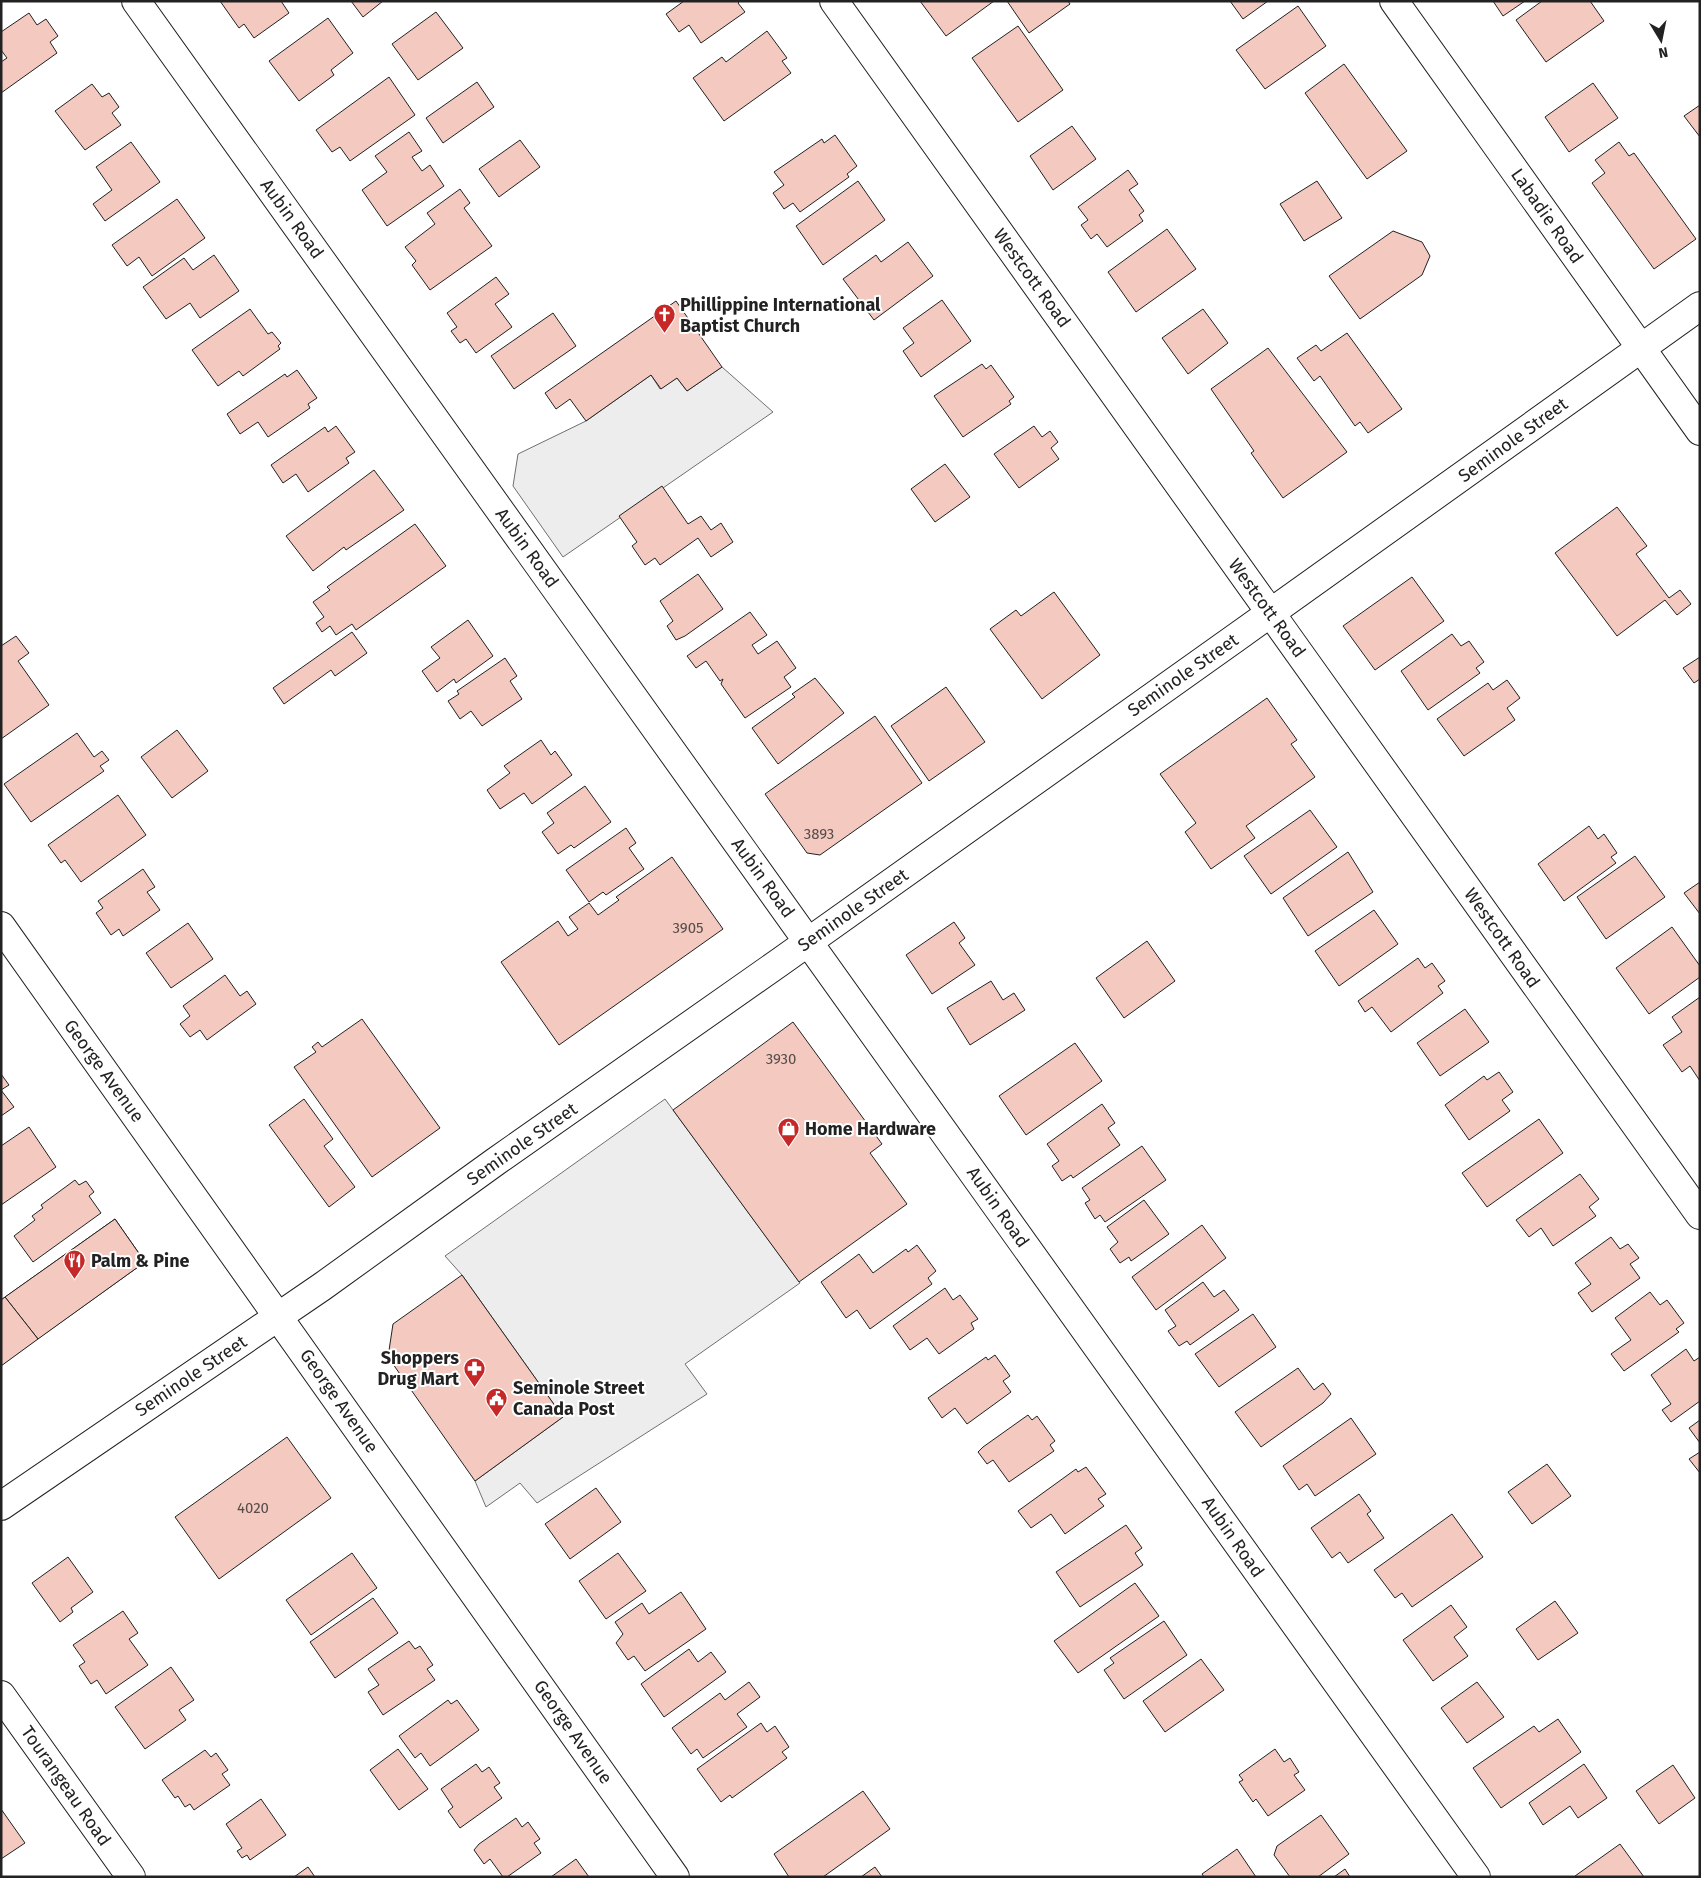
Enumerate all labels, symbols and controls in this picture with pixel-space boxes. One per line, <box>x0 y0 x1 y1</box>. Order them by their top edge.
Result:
north arrow <box>1636 15 1686 65</box>
text: N <box>1657 43 1669 61</box>
street label: Labadie Road <box>1506 164 1588 268</box>
street label: Aubin Road <box>256 175 328 263</box>
street label: Westcott Road <box>989 224 1075 332</box>
place label: Phillippine International Baptist Church <box>680 294 881 337</box>
church icon: Phillippine International Baptist Church <box>652 303 676 334</box>
street label: Seminole Street <box>1454 393 1572 487</box>
street label: Aubin Road <box>491 504 563 592</box>
street label: Westcott Road <box>1224 554 1310 662</box>
street label: Seminole Street <box>1124 628 1243 721</box>
house number: 3893 <box>804 825 834 843</box>
street label: Aubin Road <box>727 834 799 922</box>
street label: Seminole Street <box>794 863 913 956</box>
street label: Westcott Road <box>1459 884 1545 992</box>
house number: 3905 <box>672 919 704 937</box>
street label: George Avenue <box>59 1015 149 1127</box>
house number: 3930 <box>766 1050 796 1068</box>
street label: Seminole Street <box>463 1097 582 1190</box>
shop icon: Home Hardware <box>777 1117 801 1148</box>
place label: Home Hardware <box>805 1118 936 1140</box>
street label: Aubin Road <box>962 1162 1034 1252</box>
restaurant icon: Palm & Pine <box>63 1249 87 1280</box>
place label: Palm & Pine <box>91 1250 190 1272</box>
street label: Seminole Street <box>131 1330 251 1421</box>
street label: George Avenue <box>295 1345 383 1457</box>
place label: Shoppers Drug Mart <box>377 1347 460 1390</box>
pharmacy icon: Shoppers Drug Mart <box>463 1356 487 1387</box>
place label: Seminole Street Canada Post <box>513 1377 646 1420</box>
public building icon: Seminole Street Canada Post <box>485 1386 509 1417</box>
street label: Aubin Road <box>1197 1492 1269 1582</box>
house number: 4020 <box>237 1499 269 1517</box>
street label: George Avenue <box>529 1676 617 1788</box>
street label: Tourangeau Road <box>16 1722 116 1850</box>

